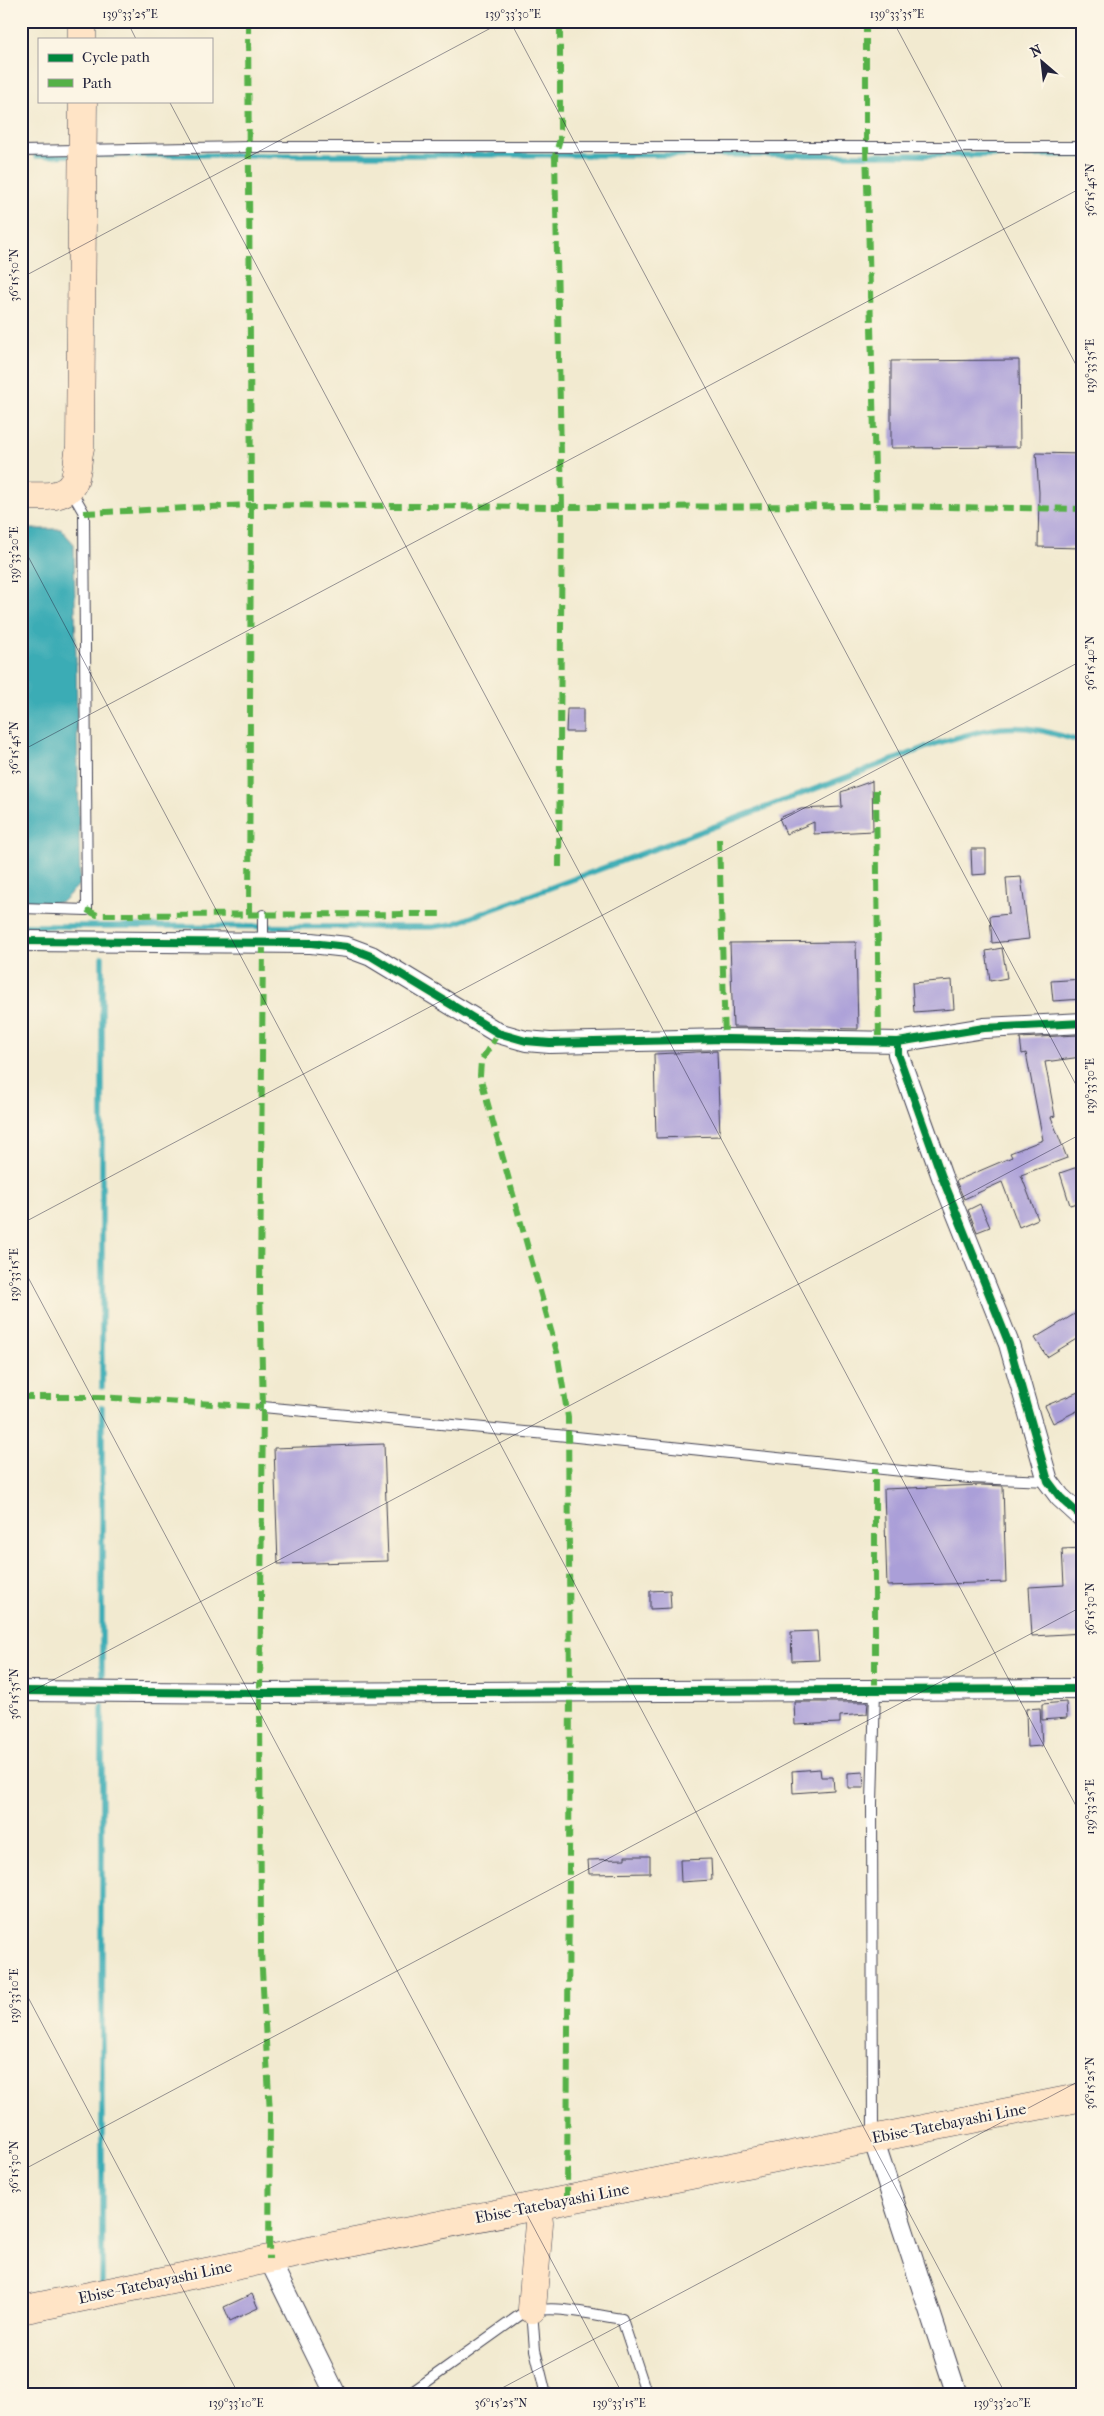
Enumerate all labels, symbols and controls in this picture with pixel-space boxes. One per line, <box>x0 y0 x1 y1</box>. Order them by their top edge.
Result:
text: 139°33'25"E <box>102 7 158 21</box>
text: 139°33'30"E <box>485 7 541 21</box>
text: 139°33'35"E <box>870 7 924 21</box>
legend <box>38 38 212 102</box>
north arrow <box>1016 38 1066 88</box>
text: N <box>1027 41 1045 61</box>
text: Cycle path <box>82 48 150 66</box>
text: Path <box>82 74 112 92</box>
text: 36°15'45"N <box>1083 163 1097 217</box>
text: 36°15'50"N <box>7 248 21 302</box>
text: 139°33'35"E <box>1083 339 1097 393</box>
text: 139°33'20"E <box>7 526 21 584</box>
text: 36°15'40"N <box>1083 635 1097 691</box>
text: 36°15'45"N <box>7 721 21 775</box>
text: 139°33'30"E <box>1083 1058 1097 1114</box>
text: 139°33'15"E <box>7 1248 21 1302</box>
text: 36°15'30"N <box>1083 1582 1097 1636</box>
text: 36°15'35"N <box>7 1668 21 1720</box>
text: 139°33'25"E <box>1083 1779 1097 1835</box>
text: 139°33'10"E <box>7 1968 21 2024</box>
text: 36°15'25"N <box>1083 2057 1097 2109</box>
street label: Ebise-Tatebayashi Line <box>870 2099 1028 2147</box>
text: 36°15'30"N <box>7 2140 21 2194</box>
street label: Ebise-Tatebayashi Line <box>473 2179 631 2227</box>
street label: Ebise-Tatebayashi Line <box>76 2256 234 2308</box>
text: 139°33'10"E <box>208 2396 264 2410</box>
text: 36°15'25"N <box>475 2396 527 2410</box>
text: 139°33'15"E <box>592 2396 646 2410</box>
text: 139°33'20"E <box>973 2396 1031 2410</box>

